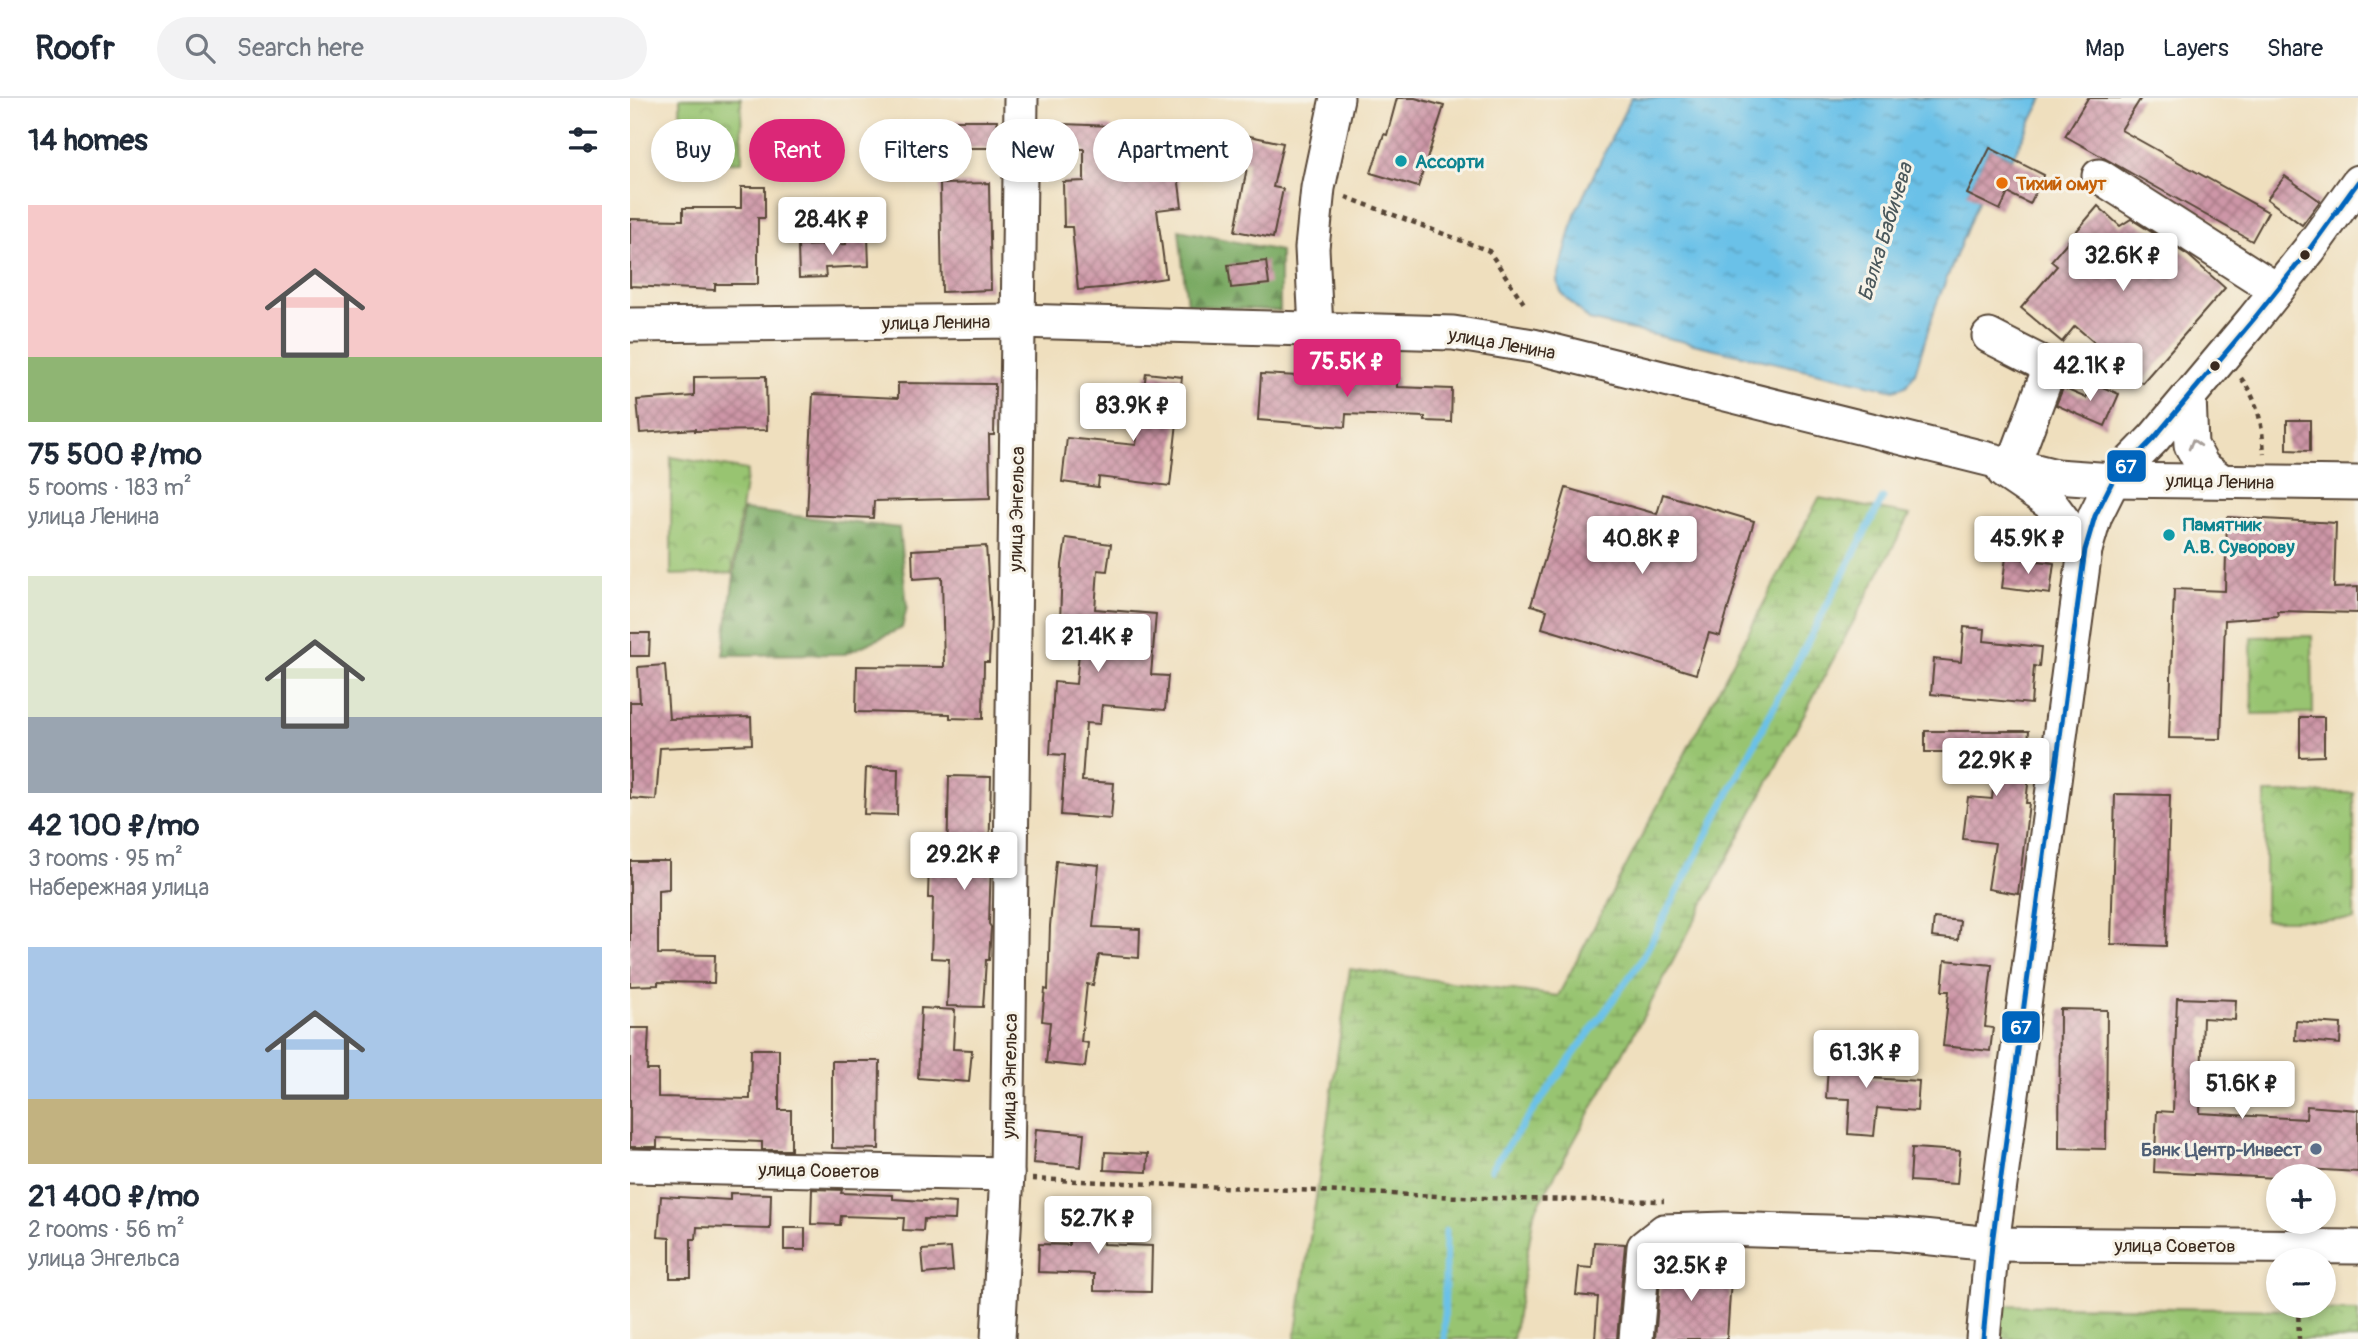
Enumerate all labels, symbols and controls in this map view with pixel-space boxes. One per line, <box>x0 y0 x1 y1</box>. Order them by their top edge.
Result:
search box <box>157 17 647 80</box>
text: Roofr <box>35 28 115 69</box>
icon: search <box>181 29 219 67</box>
text: Search here <box>237 32 364 64</box>
text: Map <box>2085 34 2125 63</box>
text: Layers <box>2163 34 2229 63</box>
text: Share <box>2267 34 2323 63</box>
chip: Buy <box>651 119 735 182</box>
chip: Rent <box>749 119 845 182</box>
chip: Filters <box>859 119 972 182</box>
chip: New <box>986 119 1079 182</box>
chip: Apartment <box>1093 119 1253 182</box>
icon: filters <box>564 121 602 159</box>
text: 14 homes <box>28 122 148 159</box>
place label: Ассорти <box>1415 150 1484 174</box>
marker: Ассорти <box>1393 153 1409 169</box>
water label: Балка Бабичева <box>1852 159 1920 304</box>
place label: Тихий омут <box>2015 172 2107 196</box>
marker: Тихий омут <box>1994 175 2010 191</box>
pin: 28.4K ₽ <box>767 198 897 257</box>
text: 28.4K ₽ <box>794 205 870 234</box>
pin: 32.6K ₽ <box>2058 234 2188 293</box>
text: 32.6K ₽ <box>2085 241 2161 270</box>
unlabelled marker <box>2298 248 2312 262</box>
icon: home <box>252 250 378 376</box>
street label: улица Ленина <box>881 310 991 336</box>
street label: улица Ленина <box>1445 323 1557 365</box>
pin: 75.5K ₽ <box>1282 340 1412 399</box>
pin: 42.1K ₽ <box>2025 344 2155 403</box>
text: 75.5K ₽ <box>1310 347 1384 376</box>
text: 42.1K ₽ <box>2054 351 2126 380</box>
unlabelled marker <box>2208 359 2222 373</box>
pin: 83.9K ₽ <box>1068 384 1198 443</box>
text: 83.9K ₽ <box>1096 391 1170 420</box>
text: 75 500 ₽/mo <box>28 436 202 473</box>
one-way arrow <box>2187 438 2202 450</box>
street label: улица Энгельса <box>1004 446 1030 573</box>
line badge: 67 <box>2106 449 2147 483</box>
text: 67 <box>2116 455 2137 479</box>
street label: улица Ленина <box>2165 469 2275 495</box>
text: 5 rooms · 183 m² <box>28 473 192 502</box>
text: улица Ленина <box>28 502 159 531</box>
place label: Памятник А.В. Суворову <box>2183 513 2295 559</box>
pin: 40.8K ₽ <box>1577 517 1707 576</box>
pin: 45.9K ₽ <box>1963 517 2093 576</box>
text: 40.8K ₽ <box>1603 524 1681 553</box>
text: 45.9K ₽ <box>1990 524 2066 553</box>
marker: Памятник А.В. Суворову <box>2161 527 2177 543</box>
pin: 21.4K ₽ <box>1033 614 1163 674</box>
icon: home <box>252 621 378 747</box>
text: 21.4K ₽ <box>1062 622 1134 651</box>
pin: 22.9K ₽ <box>1931 738 2061 798</box>
text: 22.9K ₽ <box>1958 746 2034 775</box>
text: 42 100 ₽/mo <box>28 807 199 844</box>
pin: 29.2K ₽ <box>899 832 1029 892</box>
text: 29.2K ₽ <box>926 840 1002 869</box>
text: 3 rooms · 95 m² <box>28 844 183 873</box>
text: Набережная улица <box>28 873 209 902</box>
icon: home <box>252 992 378 1118</box>
line badge: 67 <box>2001 1010 2041 1044</box>
street label: улица Энгельса <box>997 1013 1023 1140</box>
text: 67 <box>2011 1016 2032 1040</box>
pin: 61.3K ₽ <box>1801 1030 1931 1090</box>
text: 61.3K ₽ <box>1830 1038 1902 1067</box>
pin: 51.6K ₽ <box>2177 1062 2307 1121</box>
text: 51.6K ₽ <box>2206 1069 2278 1098</box>
place label: Банк Центр-Инвест <box>2141 1138 2302 1162</box>
marker: Банк Центр-Инвест <box>2308 1141 2324 1157</box>
street label: улица Советов <box>757 1158 880 1184</box>
map controls <box>2266 1164 2336 1318</box>
button: + <box>2266 1164 2336 1234</box>
text: 21 400 ₽/mo <box>28 1178 199 1215</box>
pin: 52.7K ₽ <box>1033 1196 1163 1256</box>
text: 52.7K ₽ <box>1060 1204 1136 1233</box>
text: 2 rooms · 56 m² <box>28 1215 185 1244</box>
street label: улица Советов <box>2113 1234 2236 1258</box>
text: улица Энгельса <box>28 1244 180 1273</box>
pin: 32.5K ₽ <box>1626 1244 1756 1303</box>
button: − <box>2266 1248 2336 1318</box>
text: 32.5K ₽ <box>1653 1251 1729 1280</box>

